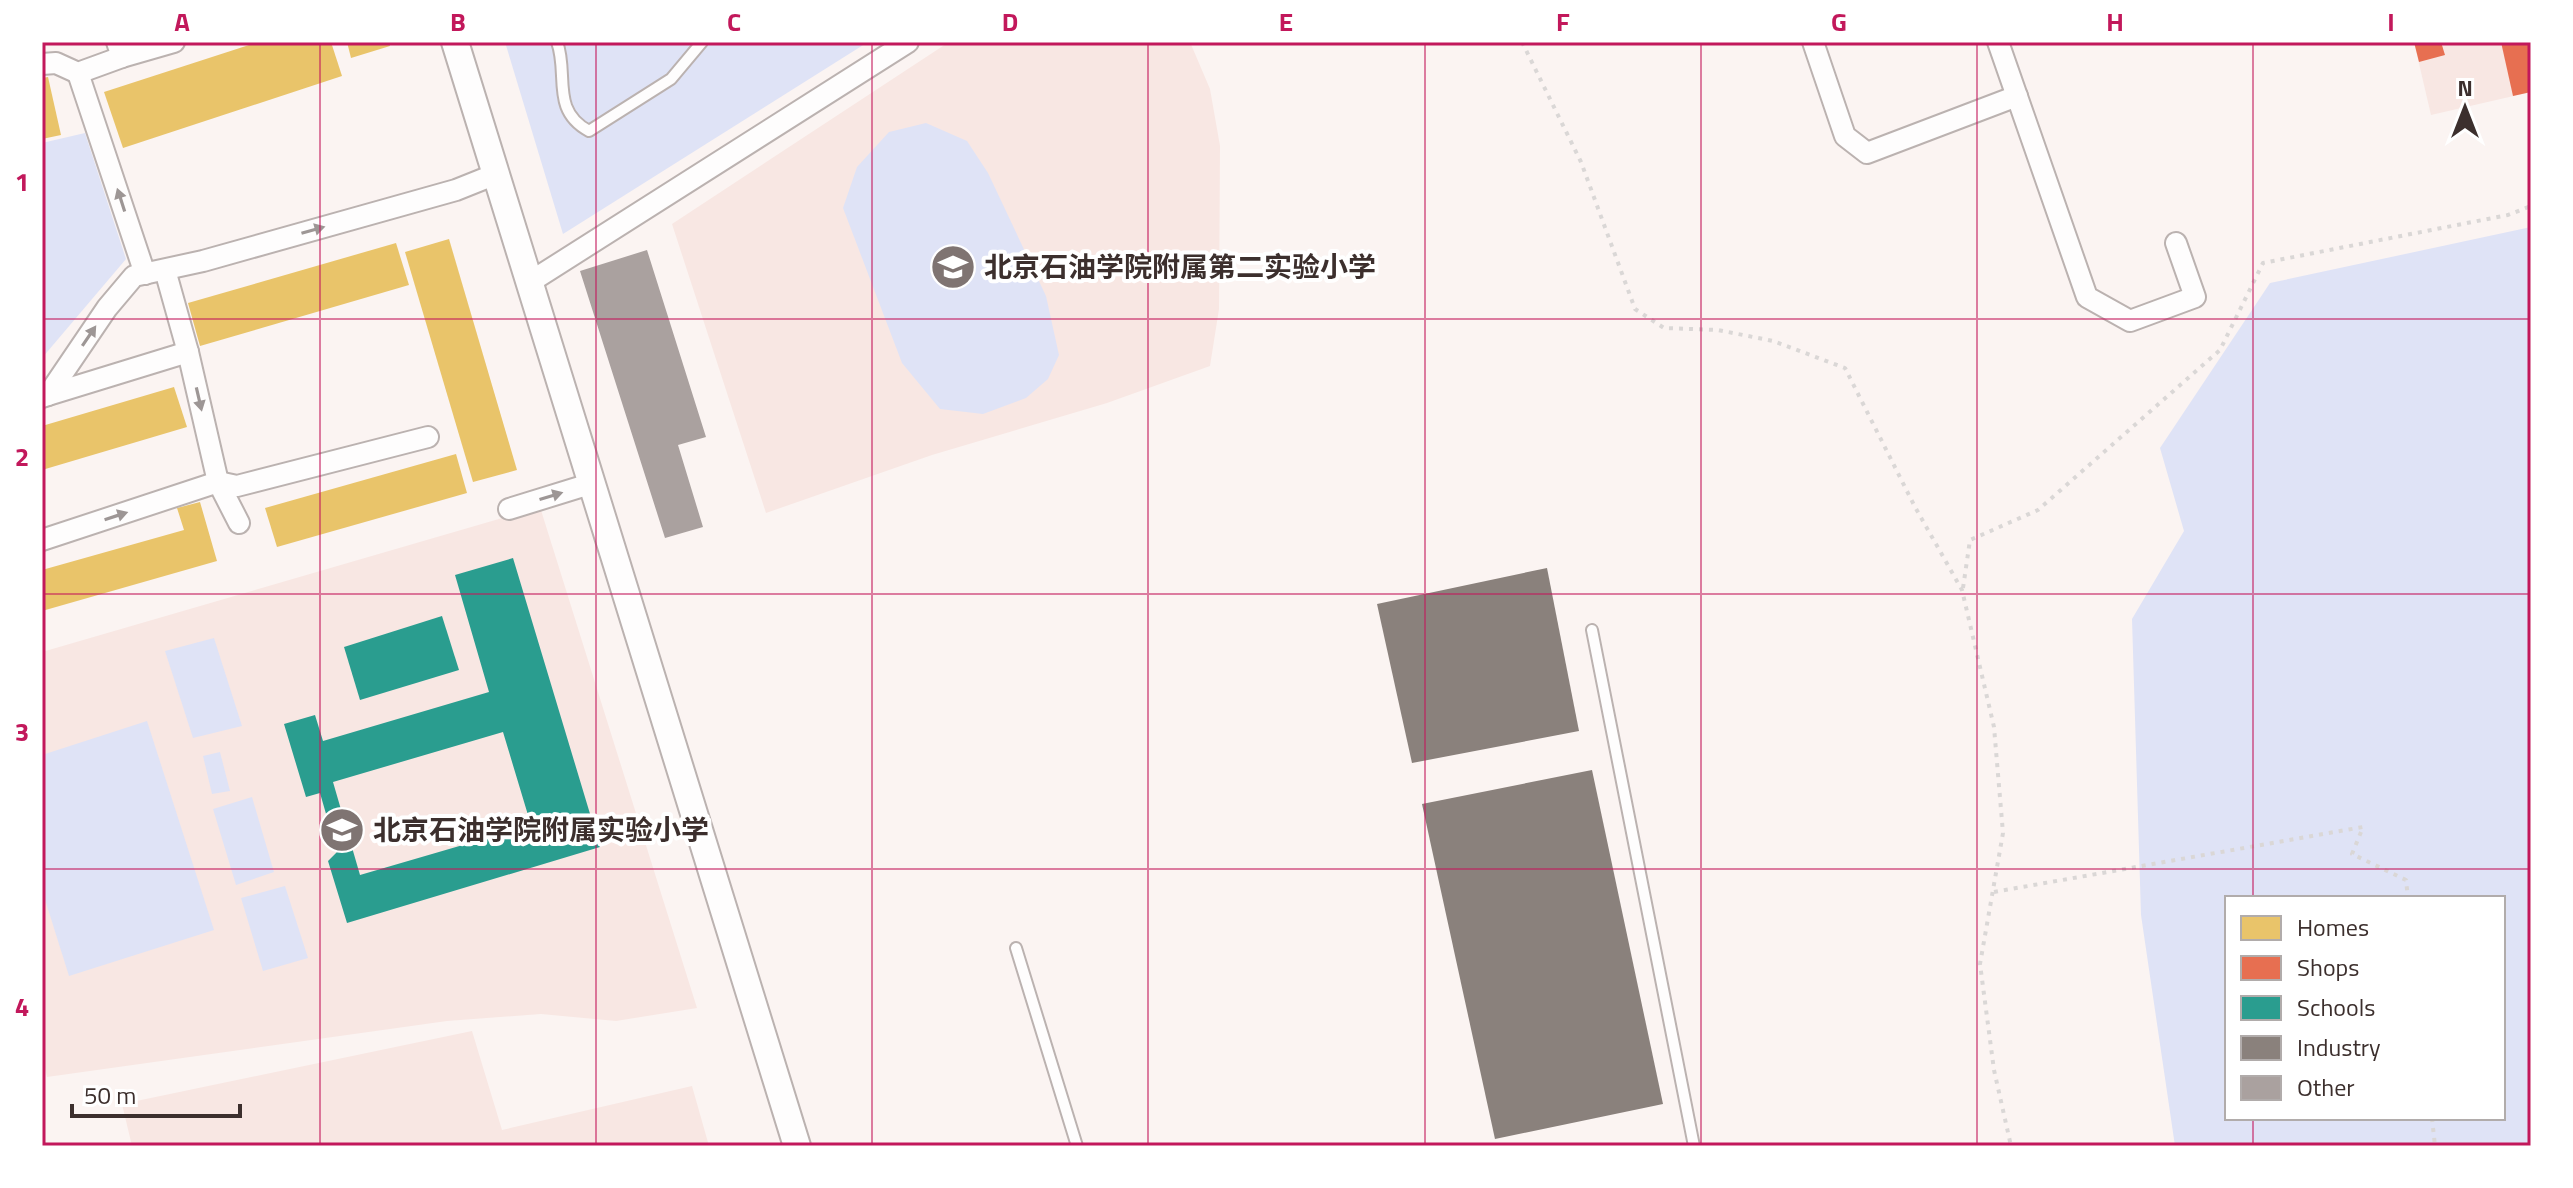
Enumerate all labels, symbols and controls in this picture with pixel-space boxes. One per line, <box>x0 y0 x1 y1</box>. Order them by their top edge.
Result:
text: A <box>174 2 190 41</box>
text: B <box>450 2 466 41</box>
text: C <box>727 2 741 41</box>
text: D <box>1002 2 1018 41</box>
text: E <box>1279 2 1293 41</box>
text: F <box>1556 2 1570 41</box>
text: G <box>1831 2 1847 41</box>
text: H <box>2106 2 2124 41</box>
text: I <box>2387 2 2395 41</box>
north arrow <box>2425 68 2505 148</box>
text: N <box>2457 71 2473 105</box>
text: 1 <box>15 162 29 201</box>
one-way arrow <box>114 187 126 211</box>
one-way arrow <box>301 223 325 236</box>
school or university icon: 北京石油学院附属第二实验小学 <box>929 243 977 291</box>
place label: 北京石油学院附属第二实验小学 <box>984 245 1376 288</box>
one-way arrow <box>81 325 96 346</box>
one-way arrow <box>193 387 206 412</box>
text: 2 <box>15 437 29 476</box>
one-way arrow <box>539 489 563 502</box>
one-way arrow <box>104 509 128 521</box>
text: 3 <box>15 712 29 751</box>
school or university icon: 北京石油学院附属实验小学 <box>318 806 366 854</box>
place label: 北京石油学院附属实验小学 <box>373 808 709 851</box>
legend <box>2225 896 2505 1120</box>
text: Homes <box>2297 909 2369 945</box>
text: Shops <box>2297 949 2359 985</box>
text: 4 <box>15 987 29 1026</box>
text: Schools <box>2297 989 2375 1025</box>
text: Industry <box>2297 1029 2381 1065</box>
scale bar <box>72 1068 240 1118</box>
text: Other <box>2297 1069 2355 1105</box>
text: 50 m <box>84 1077 136 1113</box>

